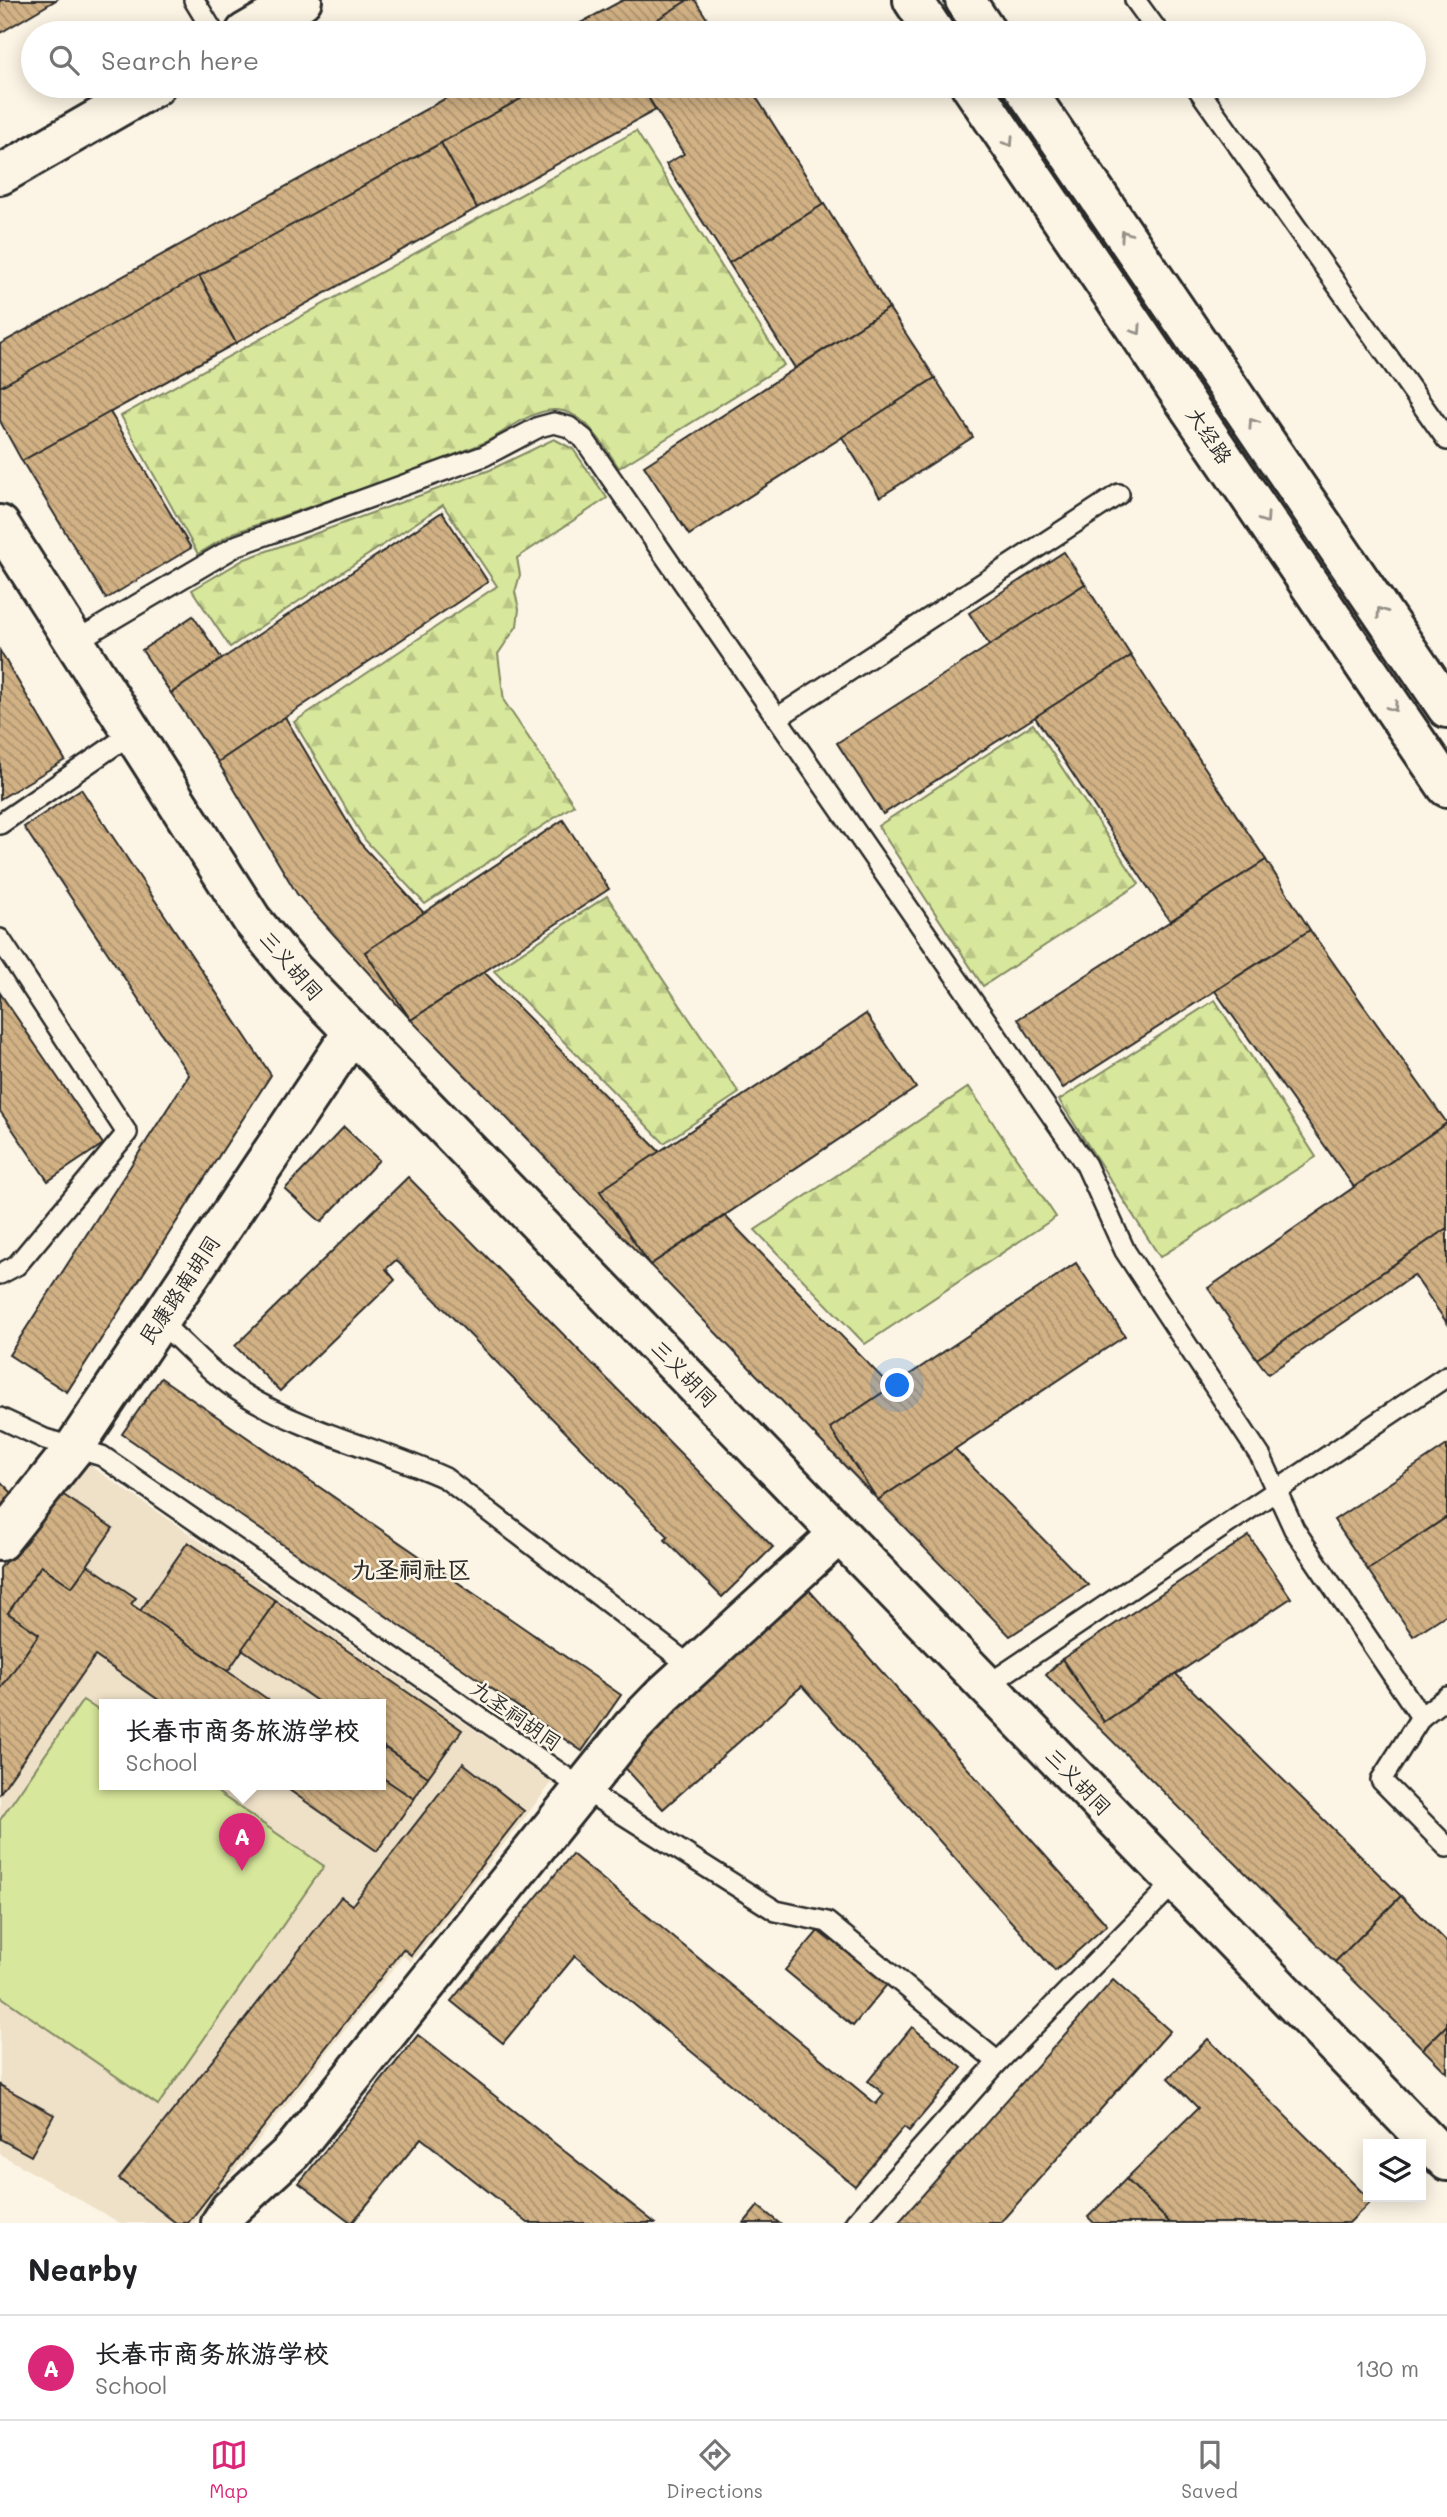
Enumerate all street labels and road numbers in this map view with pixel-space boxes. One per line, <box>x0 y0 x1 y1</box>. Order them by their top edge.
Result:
street label: 大经路 <box>1181 401 1239 469</box>
street label: 三义胡同 <box>254 924 330 1006</box>
street label: 民康路南胡同 <box>132 1229 225 1349</box>
street label: 三义胡同 <box>646 1333 724 1413</box>
street label: 九圣祠胡同 <box>466 1674 568 1756</box>
street label: 三义胡同 <box>1040 1741 1118 1821</box>

